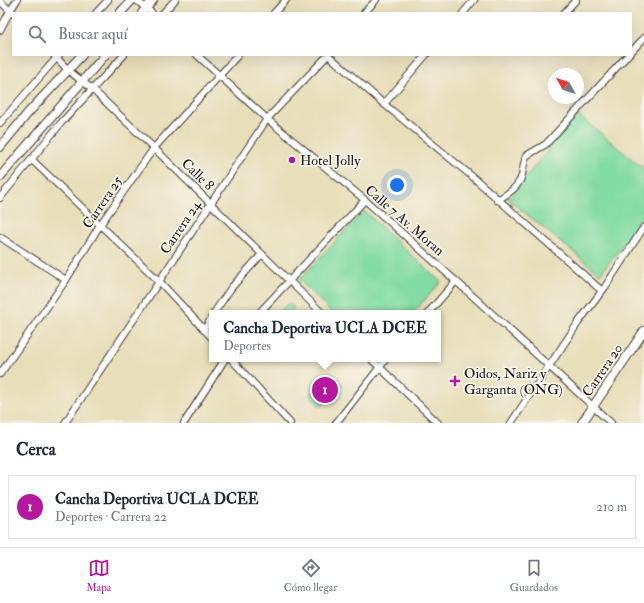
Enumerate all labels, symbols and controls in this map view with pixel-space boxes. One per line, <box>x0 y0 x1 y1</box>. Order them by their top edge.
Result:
search box <box>12 12 632 56</box>
icon: search <box>26 23 48 45</box>
text: Buscar aquí <box>58 25 127 44</box>
north arrow <box>548 68 584 104</box>
place label: Hotel Jolly <box>300 152 361 170</box>
street label: Calle 8 <box>178 155 218 194</box>
marker: Hotel Jolly <box>287 155 297 165</box>
street label: Carrera 25 <box>79 172 127 232</box>
your location <box>387 175 407 195</box>
street label: Calle 7 Av. Moran <box>362 181 448 259</box>
street label: Carrera 24 <box>156 196 205 257</box>
popup <box>209 310 441 362</box>
text: Cancha Deportiva UCLA DCEE <box>223 319 427 338</box>
text: Deportes <box>223 338 271 354</box>
street label: Carrera 20 <box>578 340 626 400</box>
place label: Oidos, Nariz y Garganta (ONG) <box>464 365 563 398</box>
pin: 1 <box>312 375 338 405</box>
marker: Oidos, Nariz y Garganta (ONG) <box>449 375 461 387</box>
text: Cerca <box>16 439 56 460</box>
text: Cancha Deportiva UCLA DCEE <box>55 490 259 509</box>
text: 1 <box>28 499 32 515</box>
text: 210 m <box>596 499 627 515</box>
text: Deportes · Carrera 22 <box>55 509 167 525</box>
tab: Mapa <box>86 557 111 594</box>
tab: Cómo llegar <box>284 557 337 594</box>
tab: Guardados <box>510 557 558 594</box>

